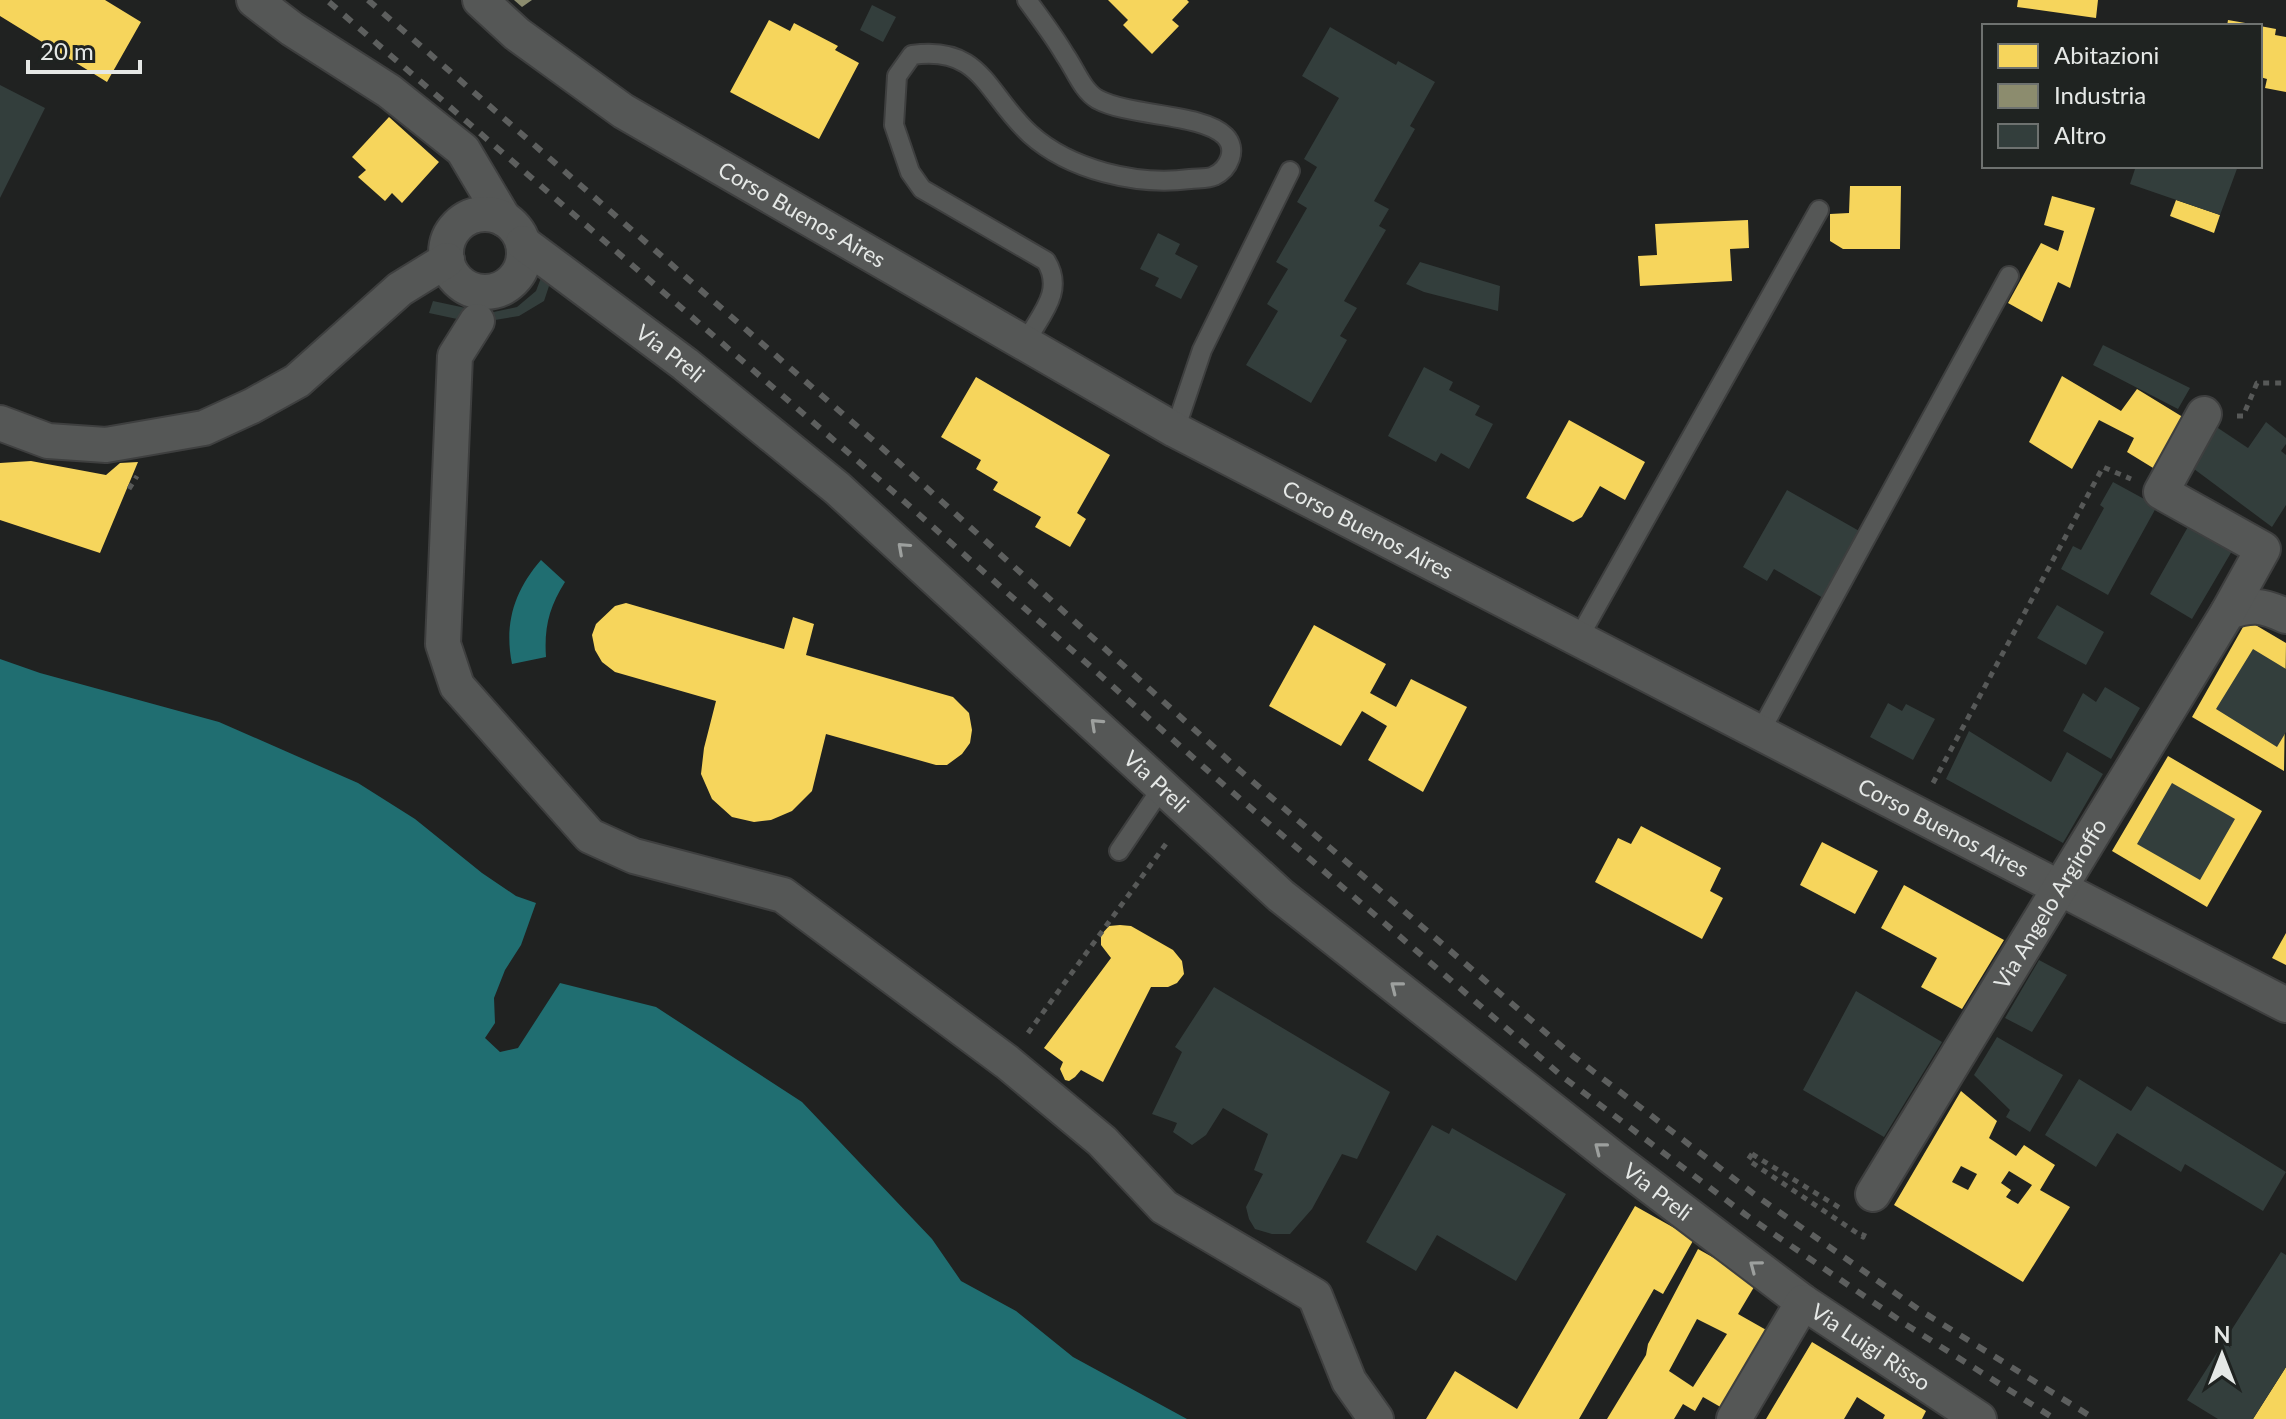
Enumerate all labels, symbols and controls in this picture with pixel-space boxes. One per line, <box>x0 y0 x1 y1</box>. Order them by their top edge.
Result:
scale bar <box>28 24 140 74</box>
legend <box>1982 24 2262 168</box>
text: 20 m <box>40 36 94 65</box>
text: Abitazioni <box>2054 40 2159 69</box>
text: Industria <box>2054 80 2146 109</box>
text: Altro <box>2054 120 2106 149</box>
street label: Corso Buenos Aires <box>714 155 891 273</box>
street label: Via Preli <box>631 318 711 388</box>
street label: Corso Buenos Aires <box>1278 474 1458 585</box>
one-way arrow <box>898 544 913 558</box>
one-way arrow <box>1090 719 1105 733</box>
street label: Via Preli <box>1118 744 1195 818</box>
street label: Corso Buenos Aires <box>1854 772 2034 883</box>
street label: Via Angelo Argiroffo <box>1987 813 2112 994</box>
one-way arrow <box>1390 982 1405 996</box>
one-way arrow <box>1595 1143 1609 1158</box>
street label: Via Preli <box>1618 1157 1698 1226</box>
one-way arrow <box>1749 1261 1764 1275</box>
street label: Via Luigi Risso <box>1806 1297 1936 1396</box>
north arrow <box>2182 1315 2262 1395</box>
text: N <box>2214 1321 2230 1348</box>

